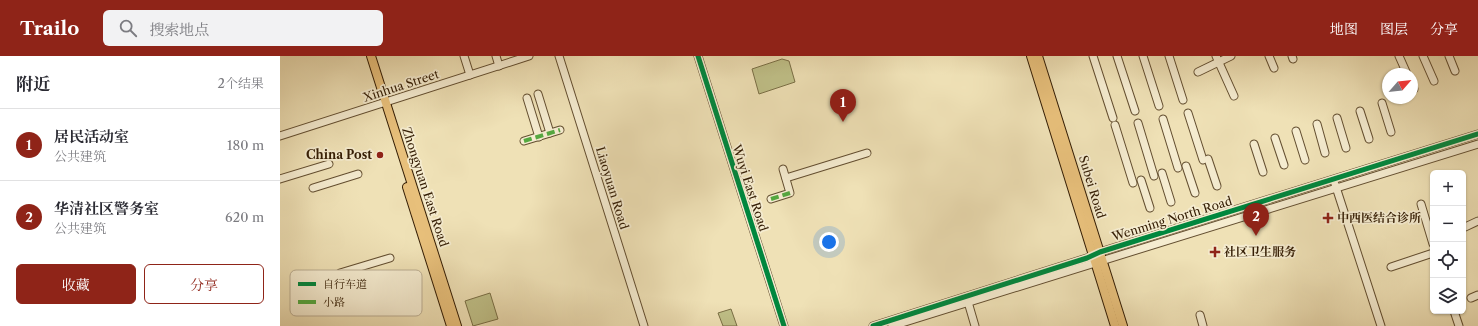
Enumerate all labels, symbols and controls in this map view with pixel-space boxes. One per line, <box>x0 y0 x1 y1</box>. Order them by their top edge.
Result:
search box <box>103 10 383 46</box>
text: Trailo <box>20 17 79 40</box>
icon: search <box>117 17 139 39</box>
text: 搜索地点 <box>149 20 209 39</box>
text: 地图 <box>1330 20 1358 38</box>
text: 图层 <box>1380 20 1408 38</box>
text: 分享 <box>1430 20 1458 38</box>
street label: Xinhua Street <box>360 66 441 105</box>
north arrow <box>1382 68 1418 104</box>
text: 附近 <box>16 74 50 94</box>
text: 2个结果 <box>218 75 264 91</box>
pin: 1 <box>830 89 856 122</box>
street label: Zhongyuan East Road <box>399 125 452 249</box>
text: 居民活动室 <box>54 127 129 146</box>
text: 1 <box>26 137 32 153</box>
text: 180 m <box>227 137 264 153</box>
street label: Wuyi East Road <box>729 142 772 234</box>
street label: Liaoyuan Road <box>593 145 632 232</box>
place label: China Post <box>306 147 372 162</box>
text: 公共建筑 <box>54 148 106 164</box>
marker: China Post <box>375 150 385 160</box>
street label: Subei Road <box>1076 154 1109 221</box>
map controls <box>1430 170 1466 314</box>
button: + <box>1430 170 1466 206</box>
street label: Wenming North Road <box>1109 193 1234 244</box>
text: 华清社区警务室 <box>54 199 159 218</box>
pin: 2 <box>1243 203 1269 236</box>
button: − <box>1430 206 1466 242</box>
text: 2 <box>25 209 33 225</box>
text: 620 m <box>225 209 264 225</box>
place label: 中西医结合诊所 <box>1337 210 1421 225</box>
marker: 中西医结合诊所 <box>1322 212 1334 224</box>
text: 公共建筑 <box>54 220 106 236</box>
your location <box>819 232 839 252</box>
button: locate <box>1430 242 1466 278</box>
place label: 社区卫生服务 <box>1224 244 1296 259</box>
marker: 社区卫生服务 <box>1209 246 1221 258</box>
button: 收藏 <box>16 264 136 304</box>
button: 分享 <box>144 264 264 304</box>
legend <box>290 270 422 316</box>
text: 自行车道 <box>323 277 367 291</box>
button: layers <box>1430 278 1466 314</box>
text: 小路 <box>323 295 345 309</box>

